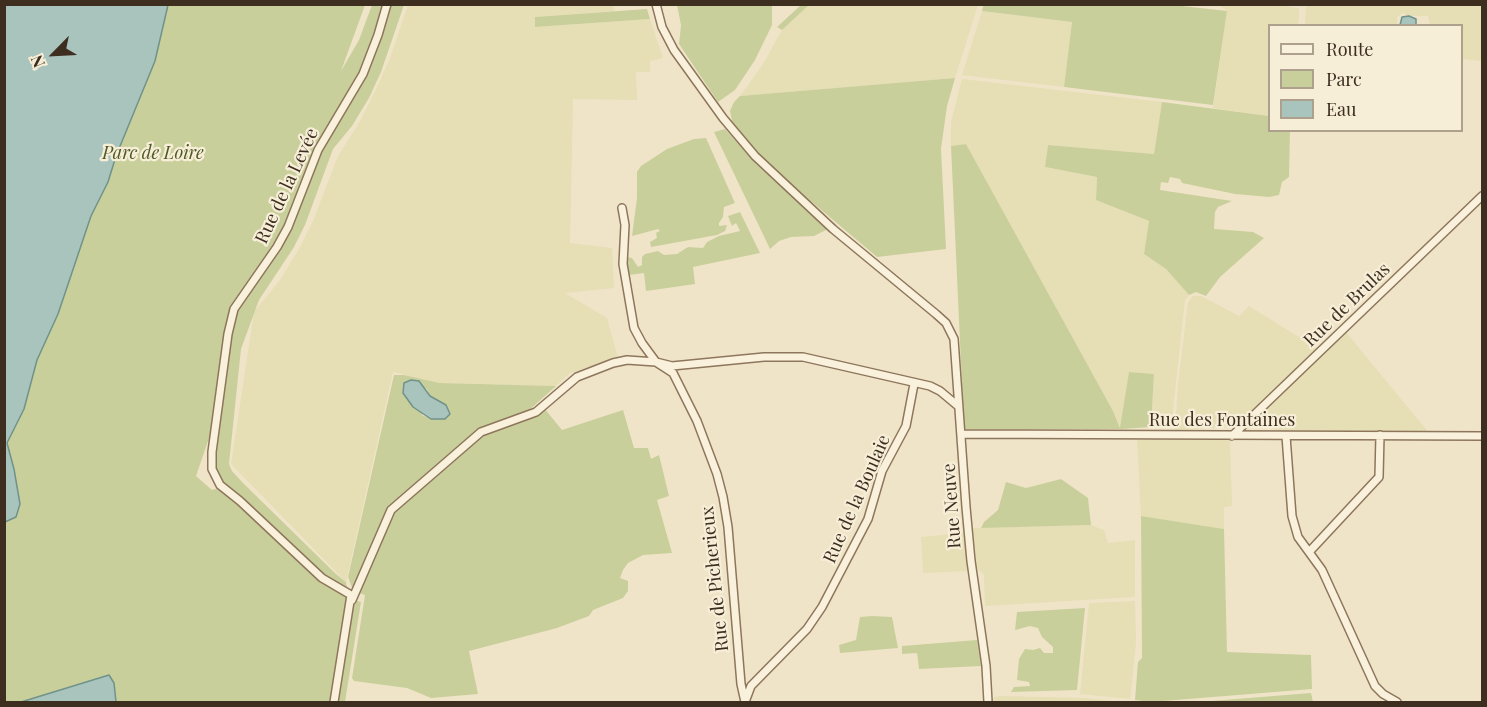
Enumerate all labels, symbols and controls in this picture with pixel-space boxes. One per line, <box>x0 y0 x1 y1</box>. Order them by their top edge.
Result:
north arrow <box>24 24 84 84</box>
legend <box>1268 24 1463 132</box>
text: Route <box>1326 37 1373 61</box>
text: N <box>25 52 49 71</box>
text: Parc <box>1326 67 1362 91</box>
text: Eau <box>1326 97 1356 121</box>
street label: Rue de la Levée <box>251 125 323 247</box>
park label: Parc de Loire <box>102 142 204 164</box>
street label: Rue de Brulas <box>1299 259 1395 351</box>
street label: Rue des Fontaines <box>1149 409 1295 431</box>
street label: Rue de la Boulaie <box>819 431 895 567</box>
street label: Rue Neuve <box>938 463 966 549</box>
street label: Rue de Picherieux <box>697 505 733 653</box>

